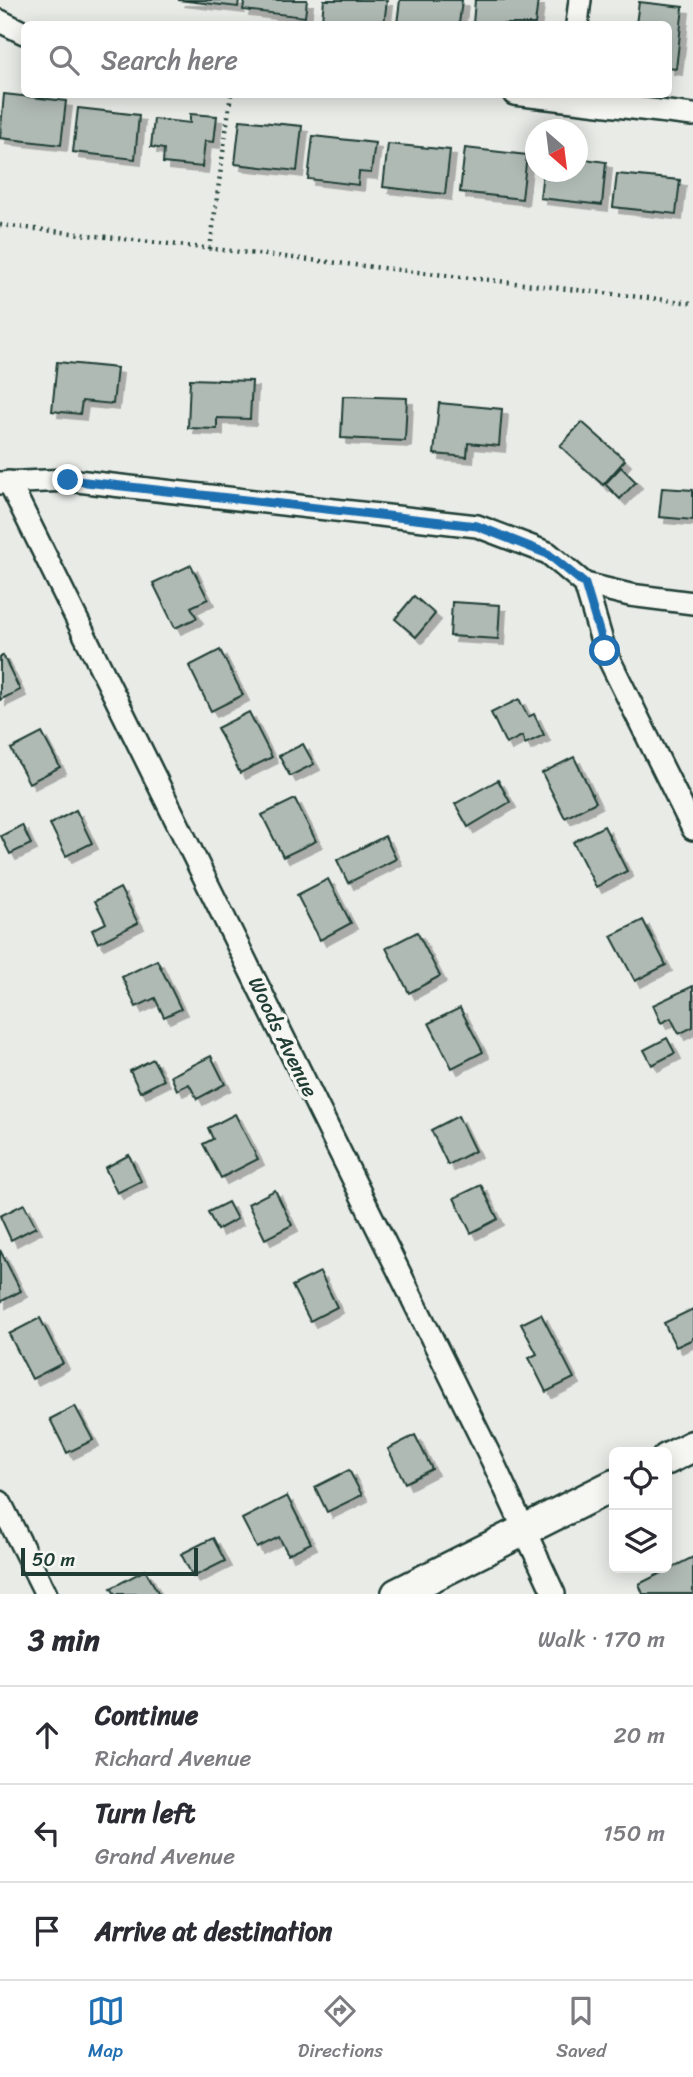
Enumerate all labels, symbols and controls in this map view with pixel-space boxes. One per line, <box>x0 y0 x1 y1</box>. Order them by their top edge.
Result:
search box <box>21 21 672 98</box>
text: Search here <box>101 37 238 83</box>
icon: search <box>45 41 83 79</box>
north arrow <box>525 119 588 182</box>
route end <box>52 464 83 495</box>
route start <box>589 635 620 666</box>
street label: Woods Avenue <box>237 970 329 1104</box>
map controls <box>609 1447 672 1573</box>
button: locate <box>609 1447 672 1510</box>
button: layers <box>609 1510 672 1573</box>
text: 50 m <box>32 1543 75 1576</box>
scale bar <box>21 1545 198 1577</box>
text: 3 min <box>28 1613 100 1667</box>
text: Walk · 170 m <box>538 1619 665 1660</box>
text: Continue <box>95 1692 198 1738</box>
text: 20 m <box>614 1715 665 1756</box>
icon: ahead <box>28 1716 66 1754</box>
text: Richard Avenue <box>95 1738 251 1779</box>
text: Turn left <box>95 1790 195 1836</box>
text: 150 m <box>603 1813 665 1854</box>
icon: left <box>28 1814 66 1852</box>
text: Grand Avenue <box>95 1836 235 1877</box>
text: Arrive at destination <box>95 1908 332 1954</box>
icon: arrive <box>28 1912 66 1950</box>
tab: Map <box>87 1992 125 2067</box>
tab: Directions <box>298 1992 383 2067</box>
tab: Saved <box>556 1992 606 2067</box>

